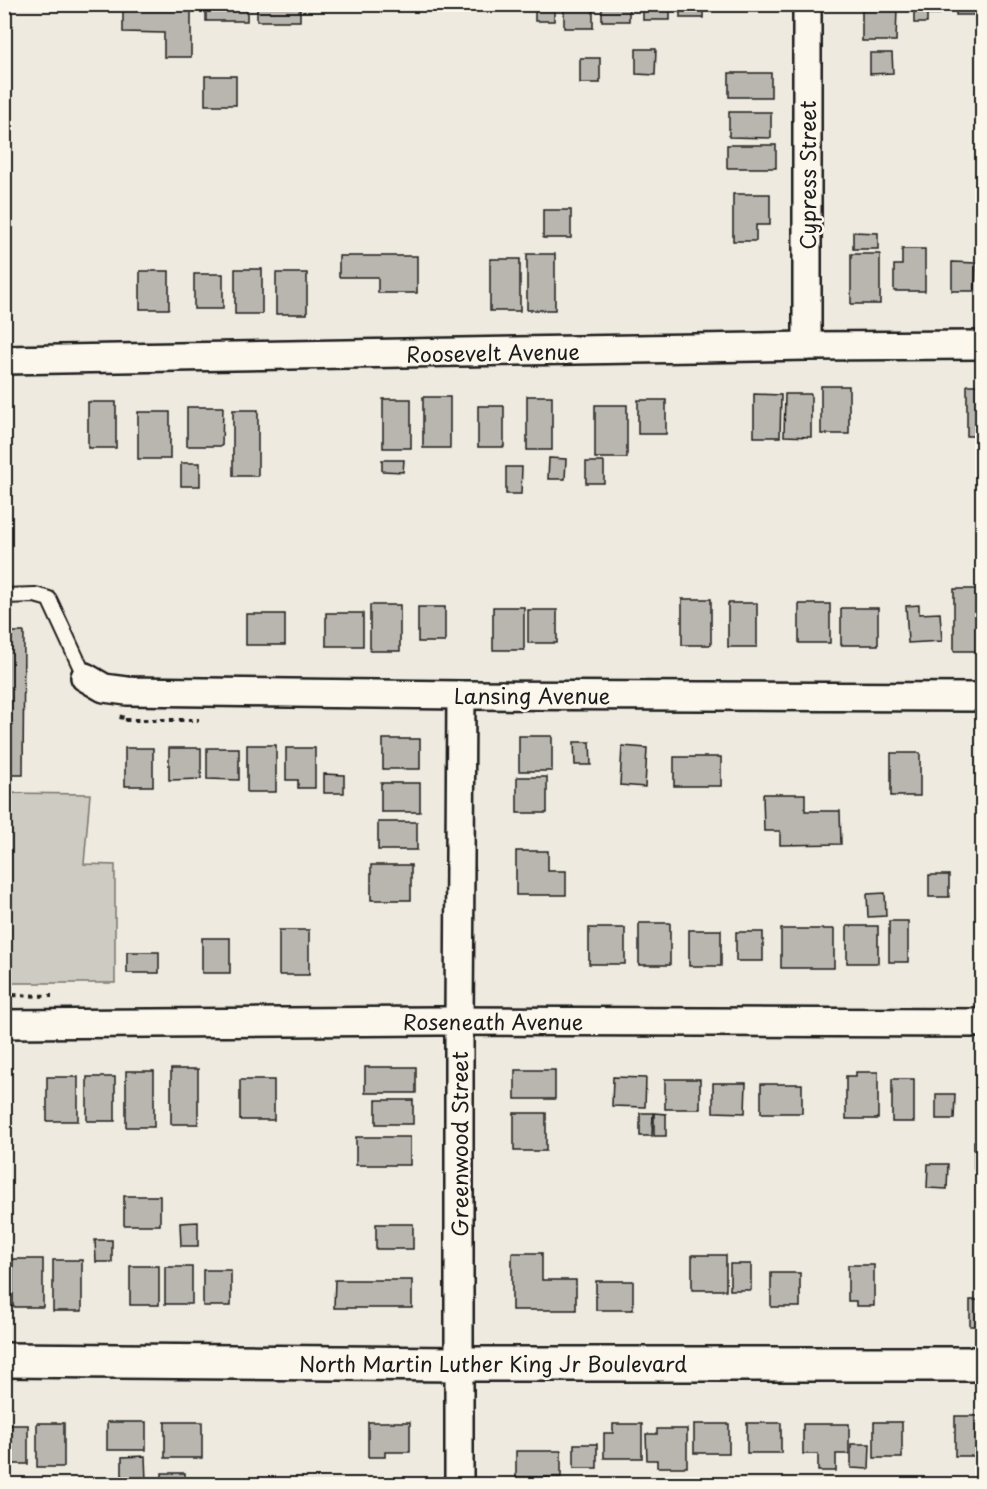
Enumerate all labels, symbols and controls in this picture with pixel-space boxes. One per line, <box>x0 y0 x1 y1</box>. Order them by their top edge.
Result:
street label: Cypress Street <box>791 100 823 250</box>
street label: Roosevelt Avenue <box>406 334 580 370</box>
street label: Lansing Avenue <box>454 679 610 711</box>
street label: Roseneath Avenue <box>403 1005 583 1037</box>
street label: Greenwood Street <box>443 1051 475 1237</box>
street label: North Martin Luther King Jr Boulevard <box>299 1347 687 1379</box>

